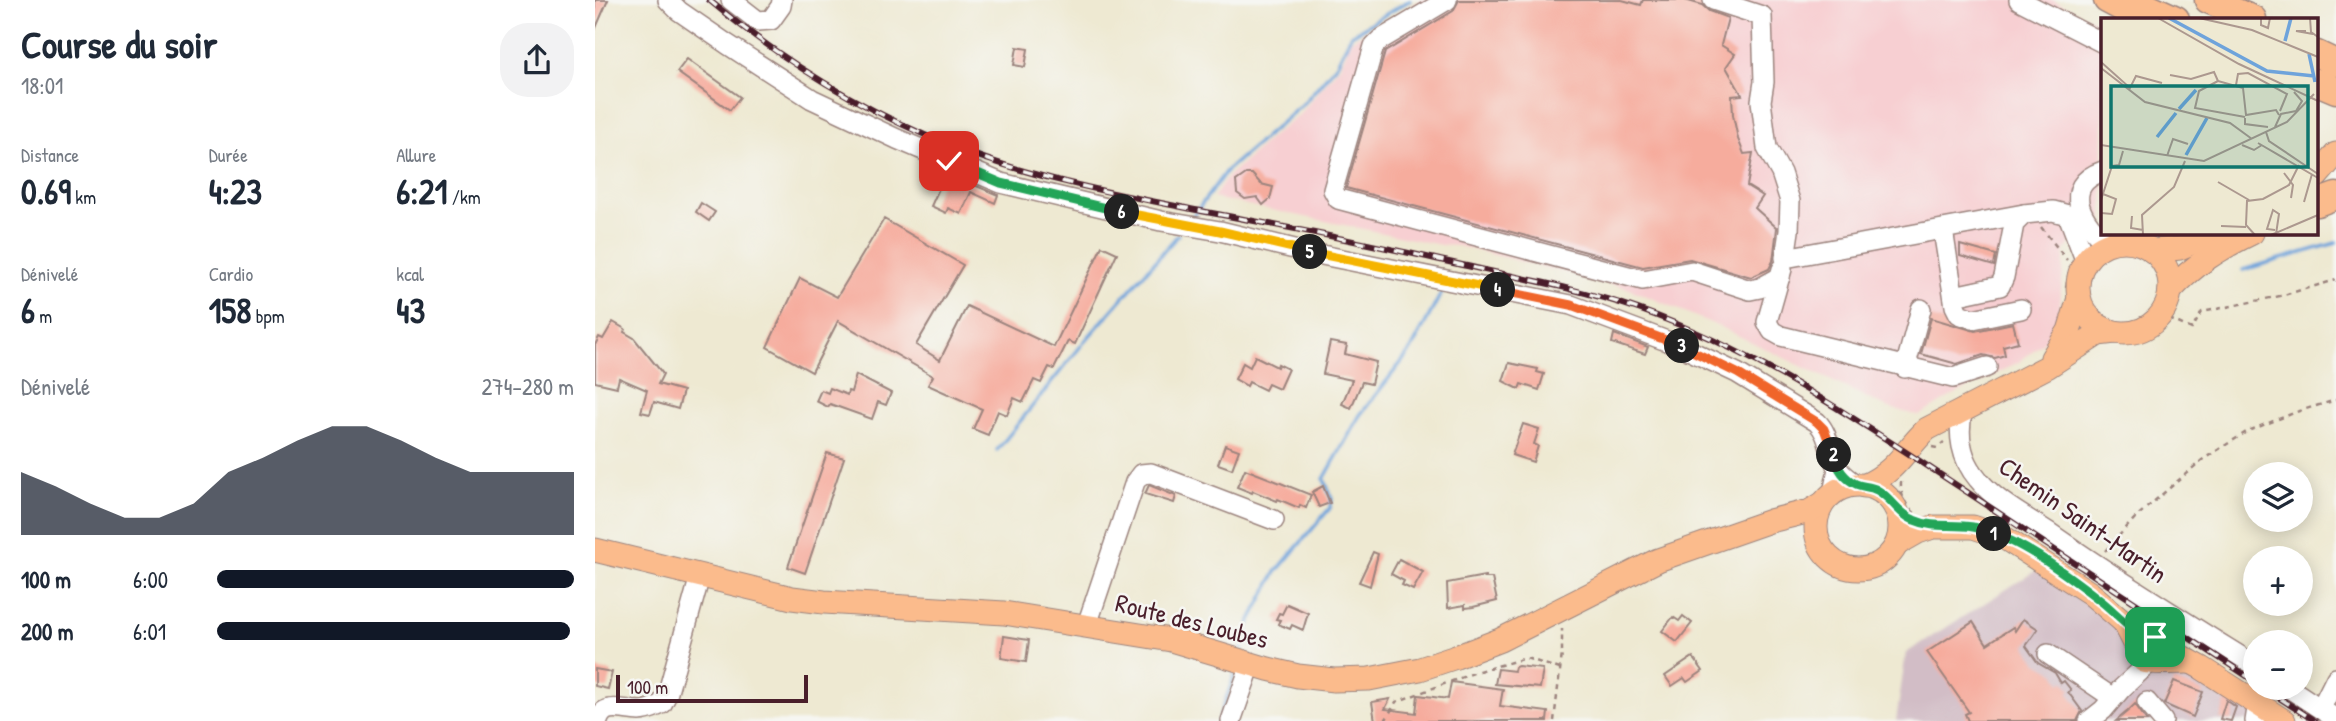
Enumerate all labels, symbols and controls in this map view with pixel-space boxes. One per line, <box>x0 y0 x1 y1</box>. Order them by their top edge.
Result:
text: Course du soir <box>21 18 217 70</box>
inset map <box>2101 18 2319 234</box>
button: share <box>500 23 574 97</box>
text: 18:01 <box>21 70 63 101</box>
pin <box>919 131 979 191</box>
text: Distance <box>21 142 79 168</box>
text: Durée <box>209 142 248 168</box>
text: Allure <box>396 142 436 168</box>
icon: check <box>930 142 968 180</box>
text: 0.69 <box>21 168 71 215</box>
text: 4:23 <box>209 168 262 215</box>
text: 6:21 <box>396 168 448 215</box>
text: km <box>71 184 96 210</box>
text: /km <box>448 184 481 210</box>
pin: 6 <box>1105 194 1139 230</box>
text: 6 <box>1118 198 1125 224</box>
pin: 5 <box>1293 234 1327 270</box>
text: 5 <box>1305 238 1314 264</box>
text: Dénivelé <box>21 261 78 287</box>
text: Cardio <box>209 261 253 287</box>
text: kcal <box>396 261 424 287</box>
pin: 4 <box>1481 272 1515 308</box>
text: 4 <box>1494 276 1501 302</box>
text: 6 <box>21 287 35 334</box>
text: 158 <box>209 287 251 334</box>
text: 43 <box>396 287 425 334</box>
text: m <box>35 303 52 329</box>
text: bpm <box>251 303 285 329</box>
pin: 3 <box>1665 328 1699 364</box>
text: 3 <box>1677 332 1686 358</box>
text: Dénivelé <box>21 371 90 402</box>
text: 274–280 m <box>482 371 574 402</box>
pin: 2 <box>1817 438 1851 472</box>
text: 2 <box>1829 441 1838 467</box>
street label: Chemin Saint-Martin <box>1992 448 2174 591</box>
map controls <box>2243 462 2313 700</box>
button: layers <box>2243 462 2313 532</box>
pin: 1 <box>1977 516 2011 552</box>
text: 1 <box>1990 520 1997 546</box>
button: + <box>2243 546 2313 616</box>
text: 100 m <box>21 564 71 595</box>
text: 6:00 <box>133 564 168 595</box>
street label: Route des Loubes <box>1112 585 1272 656</box>
pin <box>2125 607 2185 667</box>
text: 200 m <box>21 616 73 647</box>
text: 6:01 <box>133 616 166 647</box>
icon: arrive <box>2136 618 2174 656</box>
button: − <box>2243 630 2313 700</box>
scale bar <box>616 672 809 704</box>
text: 100 m <box>627 674 668 700</box>

